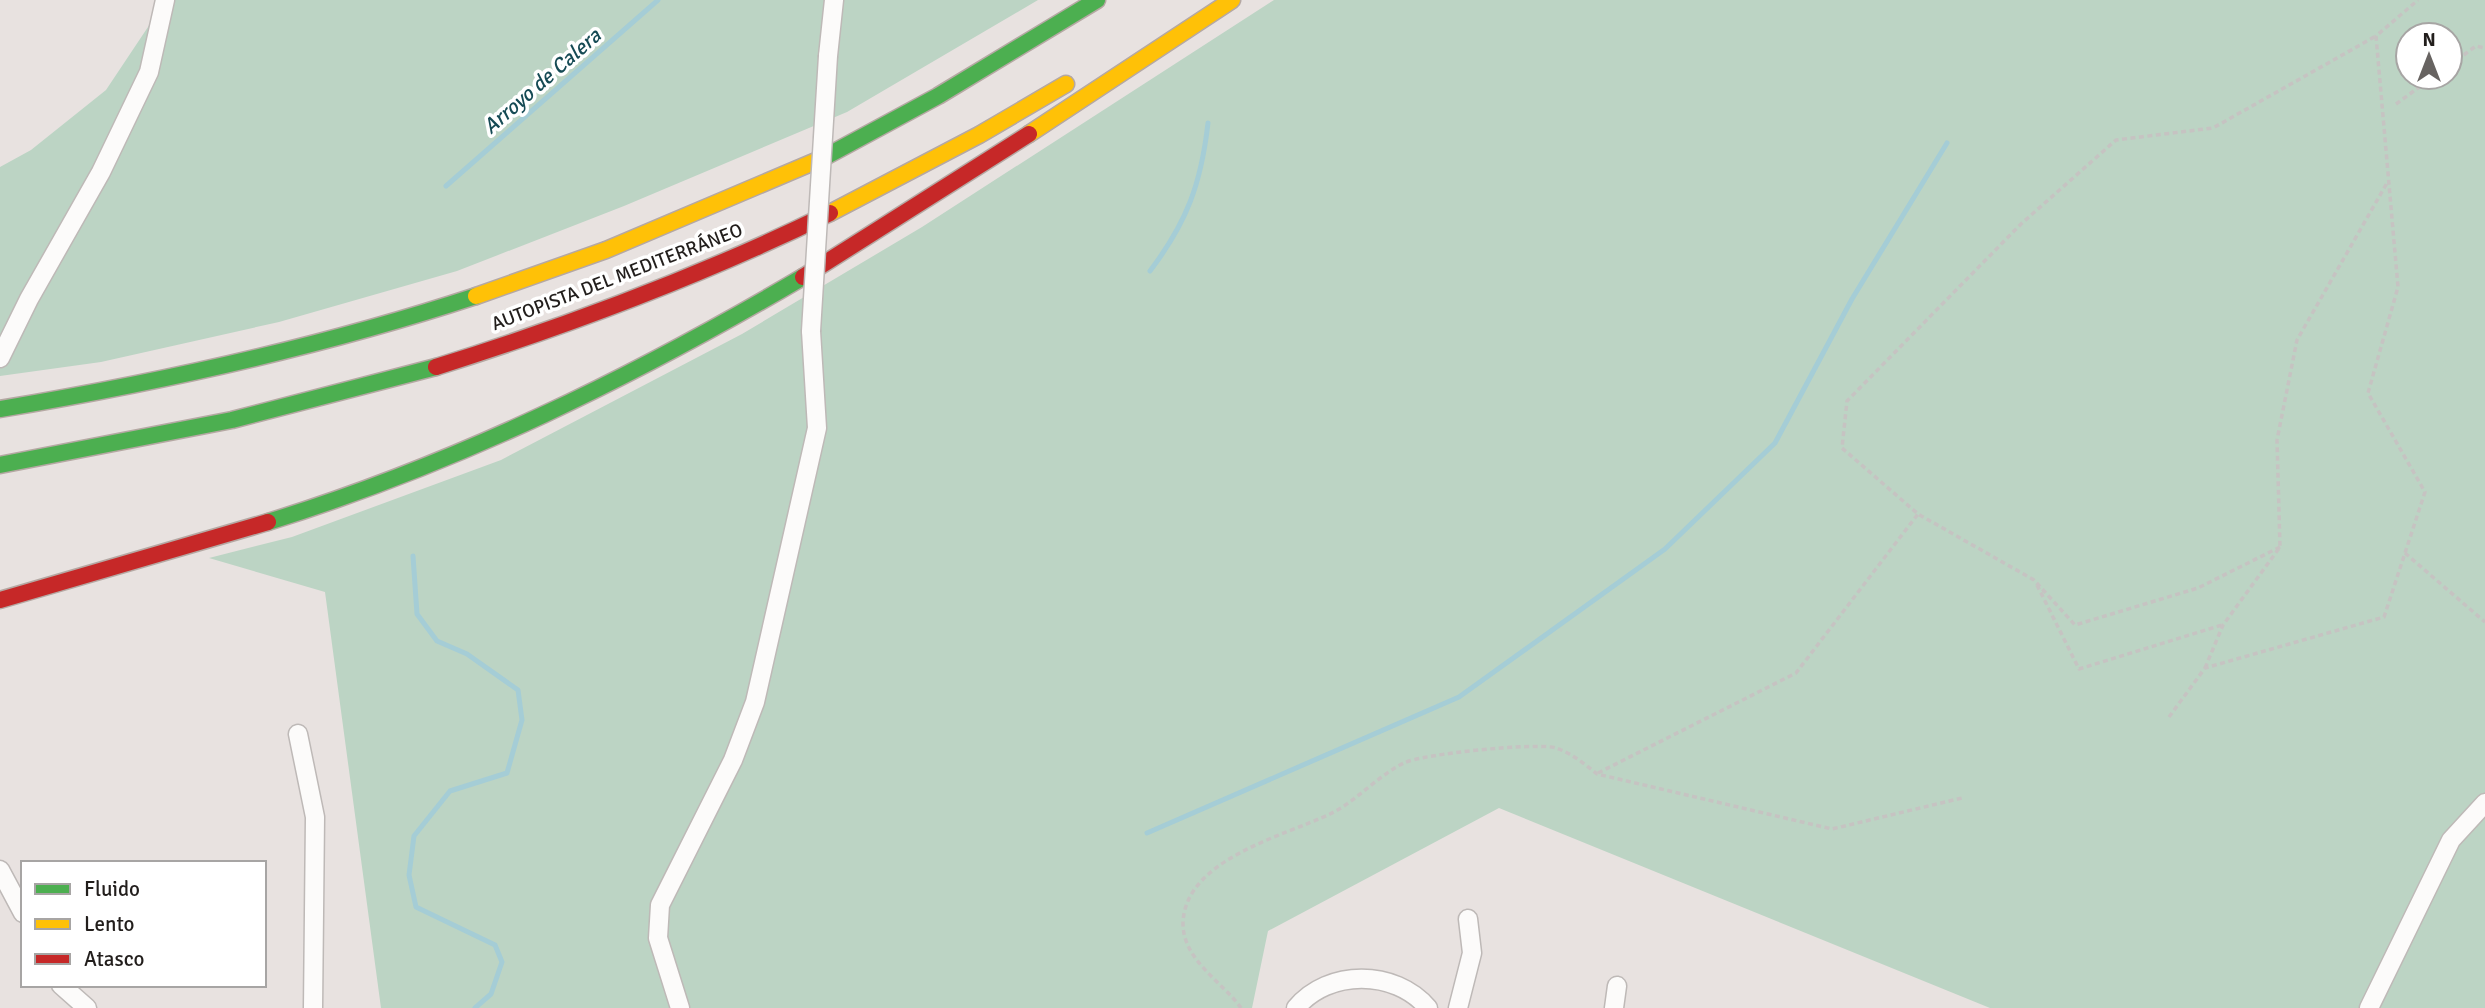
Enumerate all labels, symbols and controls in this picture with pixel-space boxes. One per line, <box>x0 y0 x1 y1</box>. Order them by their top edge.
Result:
north arrow <box>2394 21 2464 91</box>
water label: Arroyo de Calera <box>478 22 607 139</box>
text: N <box>2422 28 2436 52</box>
street label: AUTOPISTA DEL MEDITERRÁNEO <box>488 218 746 336</box>
legend <box>21 861 266 987</box>
text: Fluido <box>84 876 140 902</box>
text: Lento <box>84 911 134 937</box>
text: Atasco <box>84 946 144 972</box>

